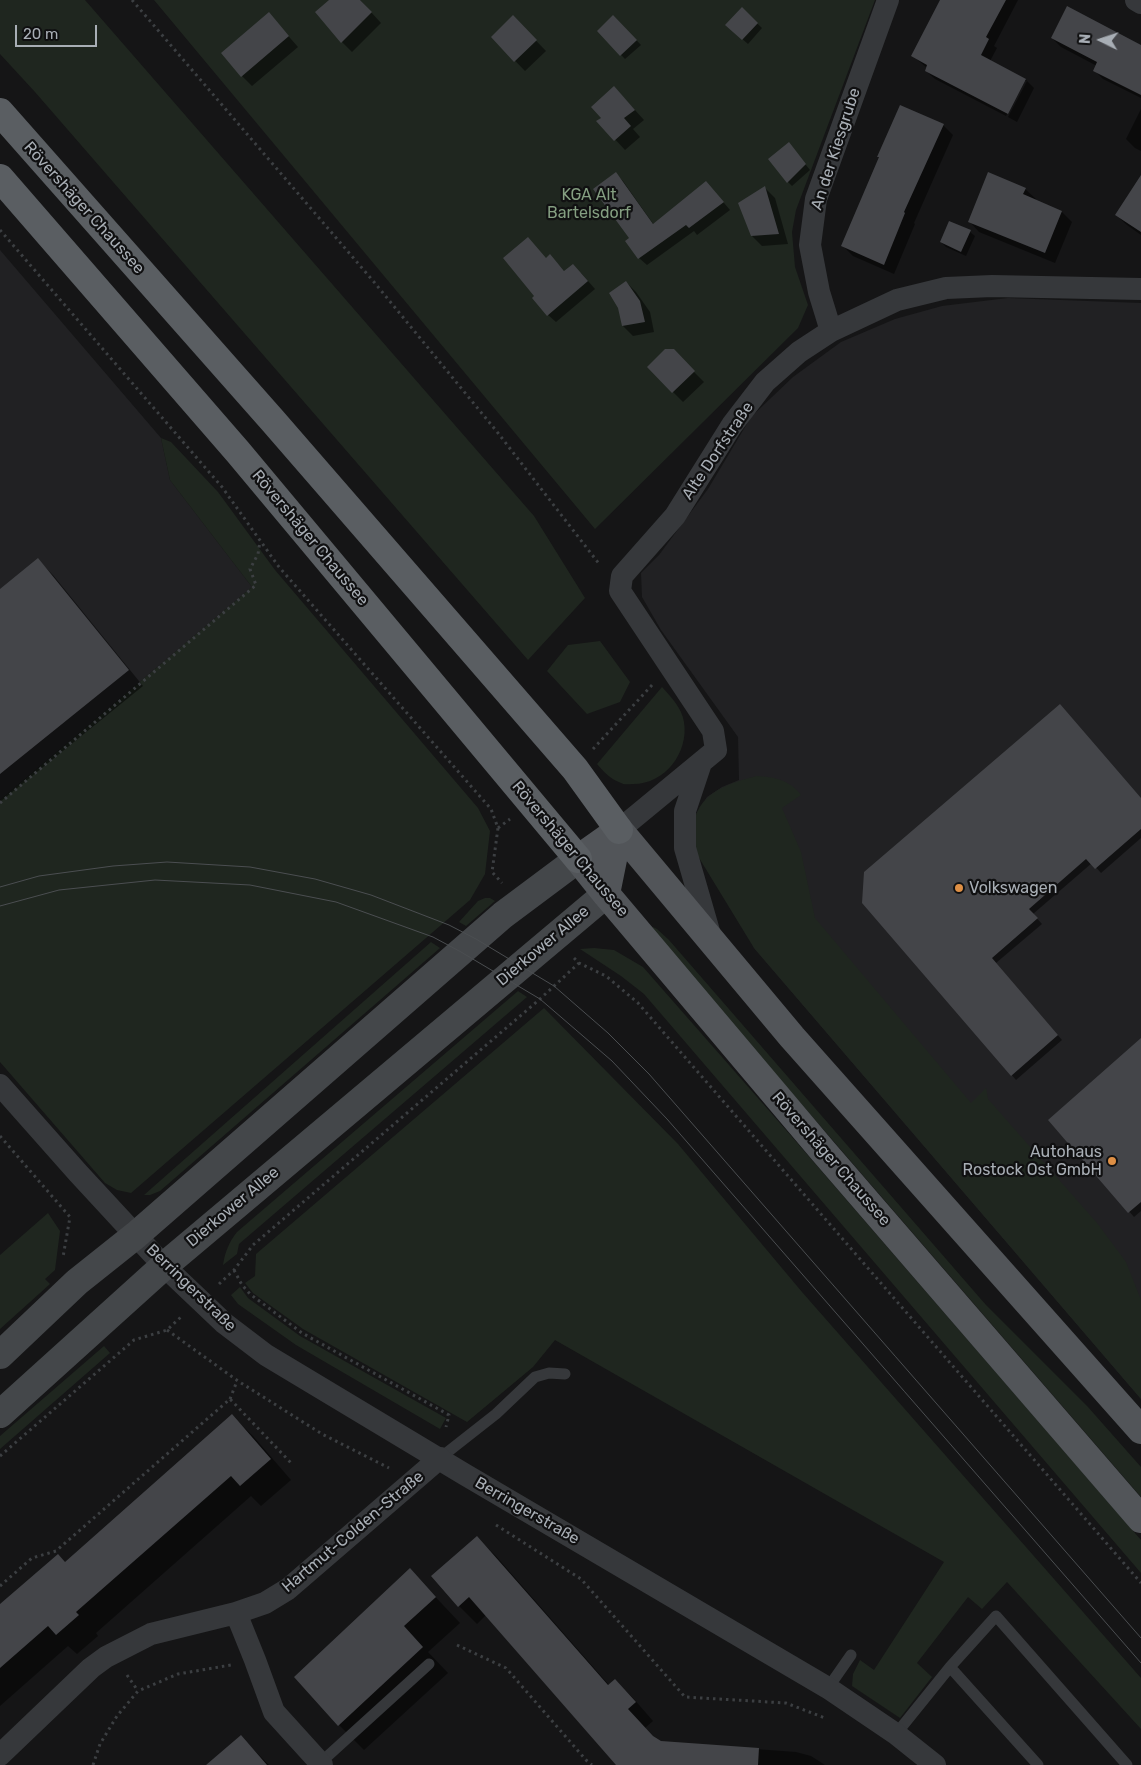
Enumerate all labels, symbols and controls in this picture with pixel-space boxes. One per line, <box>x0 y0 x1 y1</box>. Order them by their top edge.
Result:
scale bar <box>18 15 100 47</box>
north arrow <box>1076 15 1126 65</box>
text: 20 m <box>23 25 58 43</box>
text: N <box>1077 33 1094 45</box>
street label: An der Kiesgrube <box>807 86 865 212</box>
street label: Rövershäger Chaussee <box>20 138 148 278</box>
park label: KGA Alt Bartelsdorf <box>547 185 631 223</box>
street label: Alte Dorfstraße <box>678 398 758 504</box>
street label: Rövershäger Chaussee <box>248 466 372 610</box>
street label: Rövershäger Chaussee <box>508 777 632 921</box>
place label: Volkswagen <box>969 878 1057 898</box>
marker: Volkswagen <box>953 882 965 894</box>
street label: Dierkower Allee <box>493 902 593 990</box>
street label: Rövershäger Chaussee <box>768 1088 894 1230</box>
place label: Autohaus Rostock Ost GmbH <box>963 1142 1102 1180</box>
marker: Autohaus Rostock Ost GmbH <box>1106 1155 1118 1167</box>
street label: Dierkower Allee <box>183 1163 283 1251</box>
street label: Berringerstraße <box>142 1240 240 1336</box>
street label: Hartmut-Colden-Straße <box>278 1467 428 1597</box>
street label: Berringerstraße <box>471 1473 583 1549</box>

